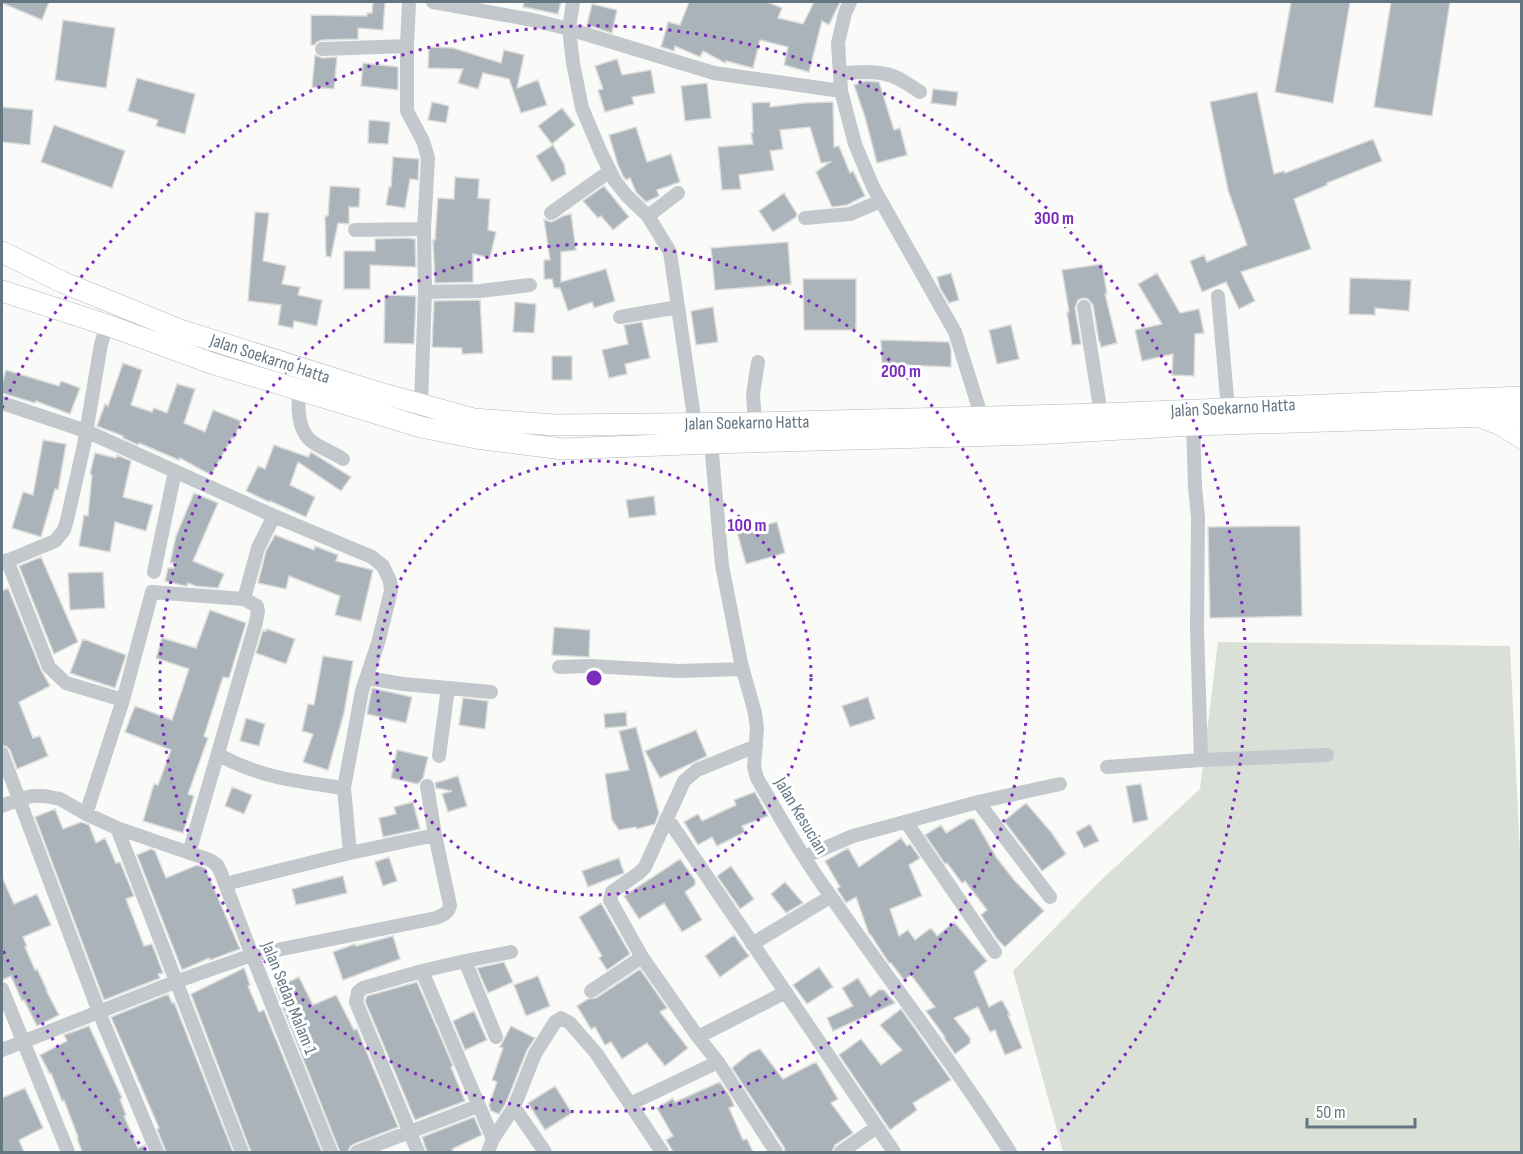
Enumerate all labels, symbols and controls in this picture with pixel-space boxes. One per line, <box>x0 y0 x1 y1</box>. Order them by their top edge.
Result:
text: 300 m <box>1034 208 1074 229</box>
street label: Jalan Soekarno Hatta <box>206 329 333 388</box>
text: 200 m <box>881 361 921 382</box>
street label: Jalan Soekarno Hatta <box>1169 394 1296 422</box>
street label: Jalan Soekarno Hatta <box>683 411 810 435</box>
text: 100 m <box>728 515 767 536</box>
centre of rings <box>584 668 604 688</box>
street label: Jalan Kesucian <box>769 773 832 858</box>
street label: Jalan Sedap Malam 1 <box>256 938 321 1058</box>
scale bar <box>1307 1091 1415 1129</box>
text: 50 m <box>1316 1102 1346 1123</box>

